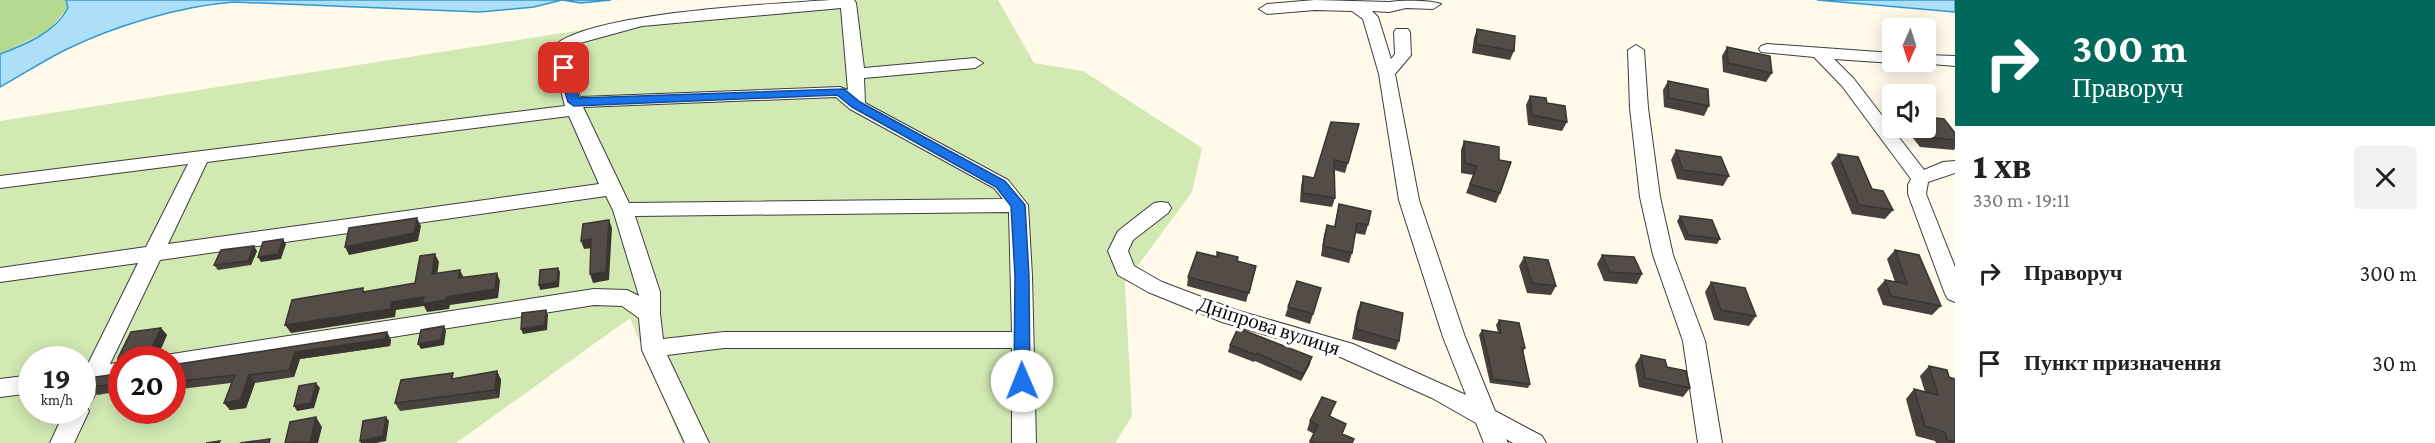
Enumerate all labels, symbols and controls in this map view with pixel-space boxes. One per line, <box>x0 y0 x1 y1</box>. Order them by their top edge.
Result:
north arrow <box>1882 18 1936 72</box>
map controls <box>1882 18 1936 138</box>
icon: right <box>1973 24 2051 102</box>
text: 300 m <box>2072 24 2187 71</box>
pin <box>538 42 589 93</box>
icon: arrive <box>547 51 580 84</box>
text: Праворуч <box>2072 73 2183 103</box>
button: sound <box>1882 84 1936 138</box>
text: 1 хв <box>1973 146 2031 186</box>
button: close <box>2354 146 2417 209</box>
text: 330 m · 19:11 <box>1973 189 2070 211</box>
icon: right <box>1973 257 2006 290</box>
text: Праворуч <box>2024 260 2122 285</box>
text: 300 m <box>2360 261 2417 286</box>
street label: Дніпрова вулиця <box>1195 292 1343 360</box>
speed limit sign: 20 <box>108 346 186 424</box>
icon: arrive <box>1973 347 2006 380</box>
position arrow <box>990 349 1054 413</box>
text: Пункт призначення <box>2024 350 2221 375</box>
text: 30 m <box>2372 351 2417 376</box>
text: 19 <box>43 361 71 394</box>
text: km/h <box>41 392 73 408</box>

